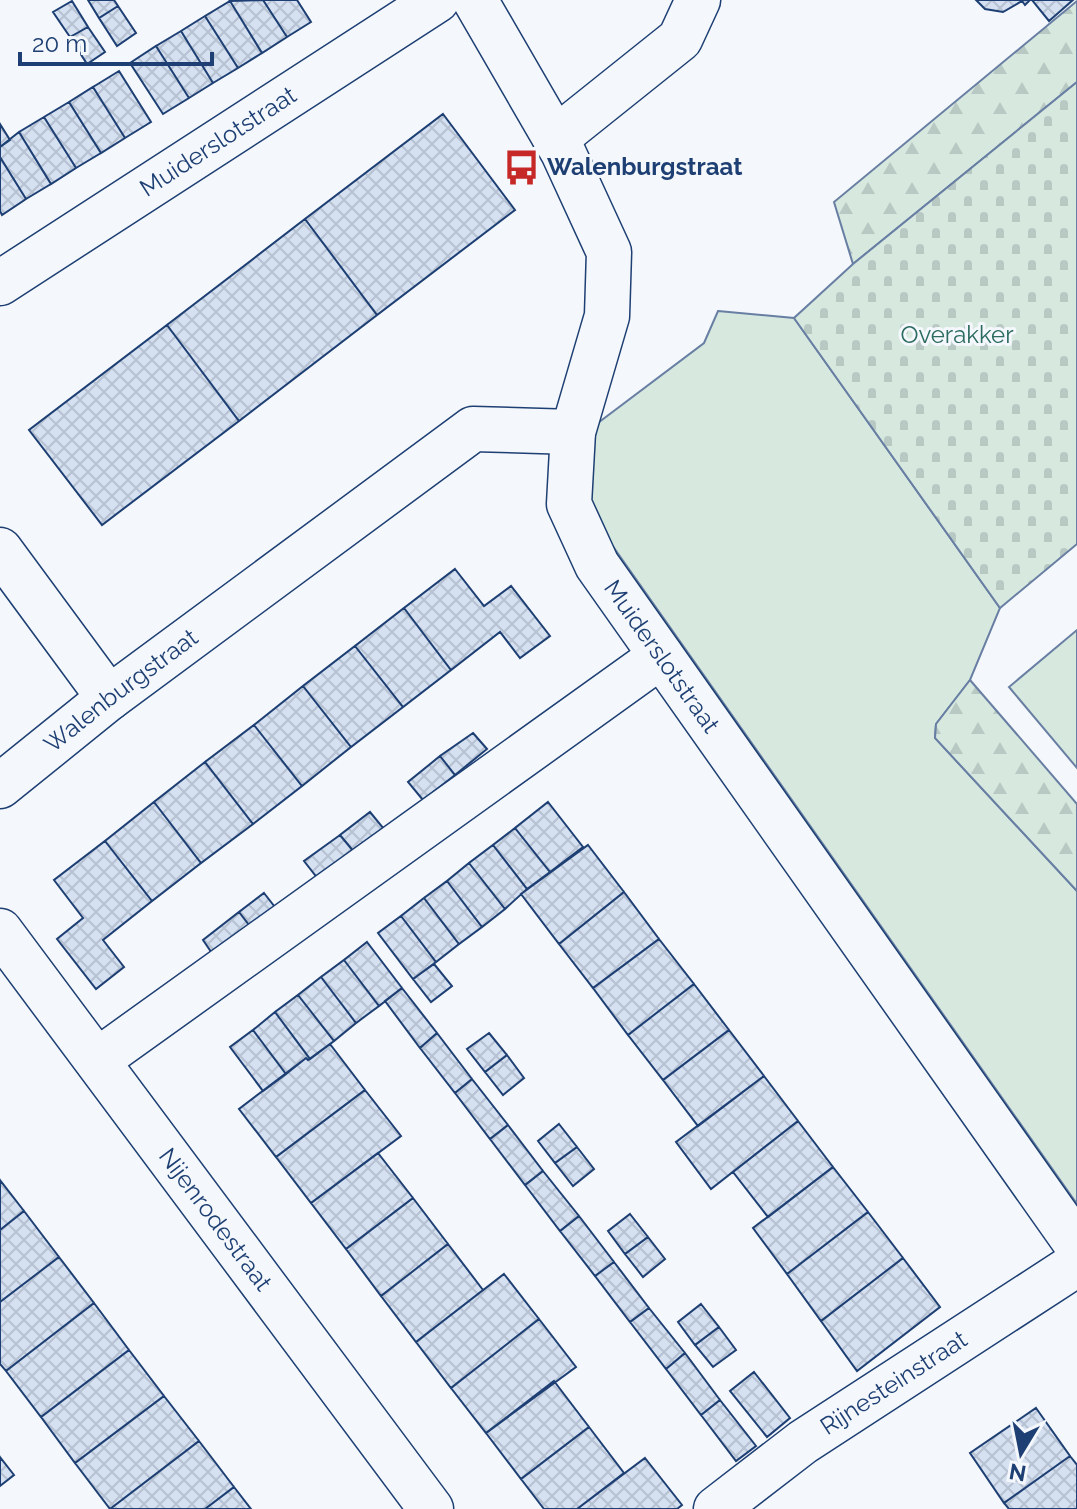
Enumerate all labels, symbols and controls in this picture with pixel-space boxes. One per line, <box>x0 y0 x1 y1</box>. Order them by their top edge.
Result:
scale bar <box>20 16 212 66</box>
text: 20 m <box>32 29 87 58</box>
street label: Muiderslotstraat <box>134 80 302 202</box>
bus stop icon: Walenburgstraat <box>502 148 540 186</box>
place label: Walenburgstraat <box>547 152 742 181</box>
park label: Overakker <box>900 320 1014 349</box>
street label: Muiderslotstraat <box>598 574 726 738</box>
street label: Walenburgstraat <box>38 622 203 758</box>
street label: Nijenrodestraat <box>153 1142 278 1296</box>
street label: Rijnesteinstraat <box>815 1324 972 1441</box>
north arrow <box>981 1413 1061 1493</box>
text: N <box>1007 1458 1028 1487</box>

